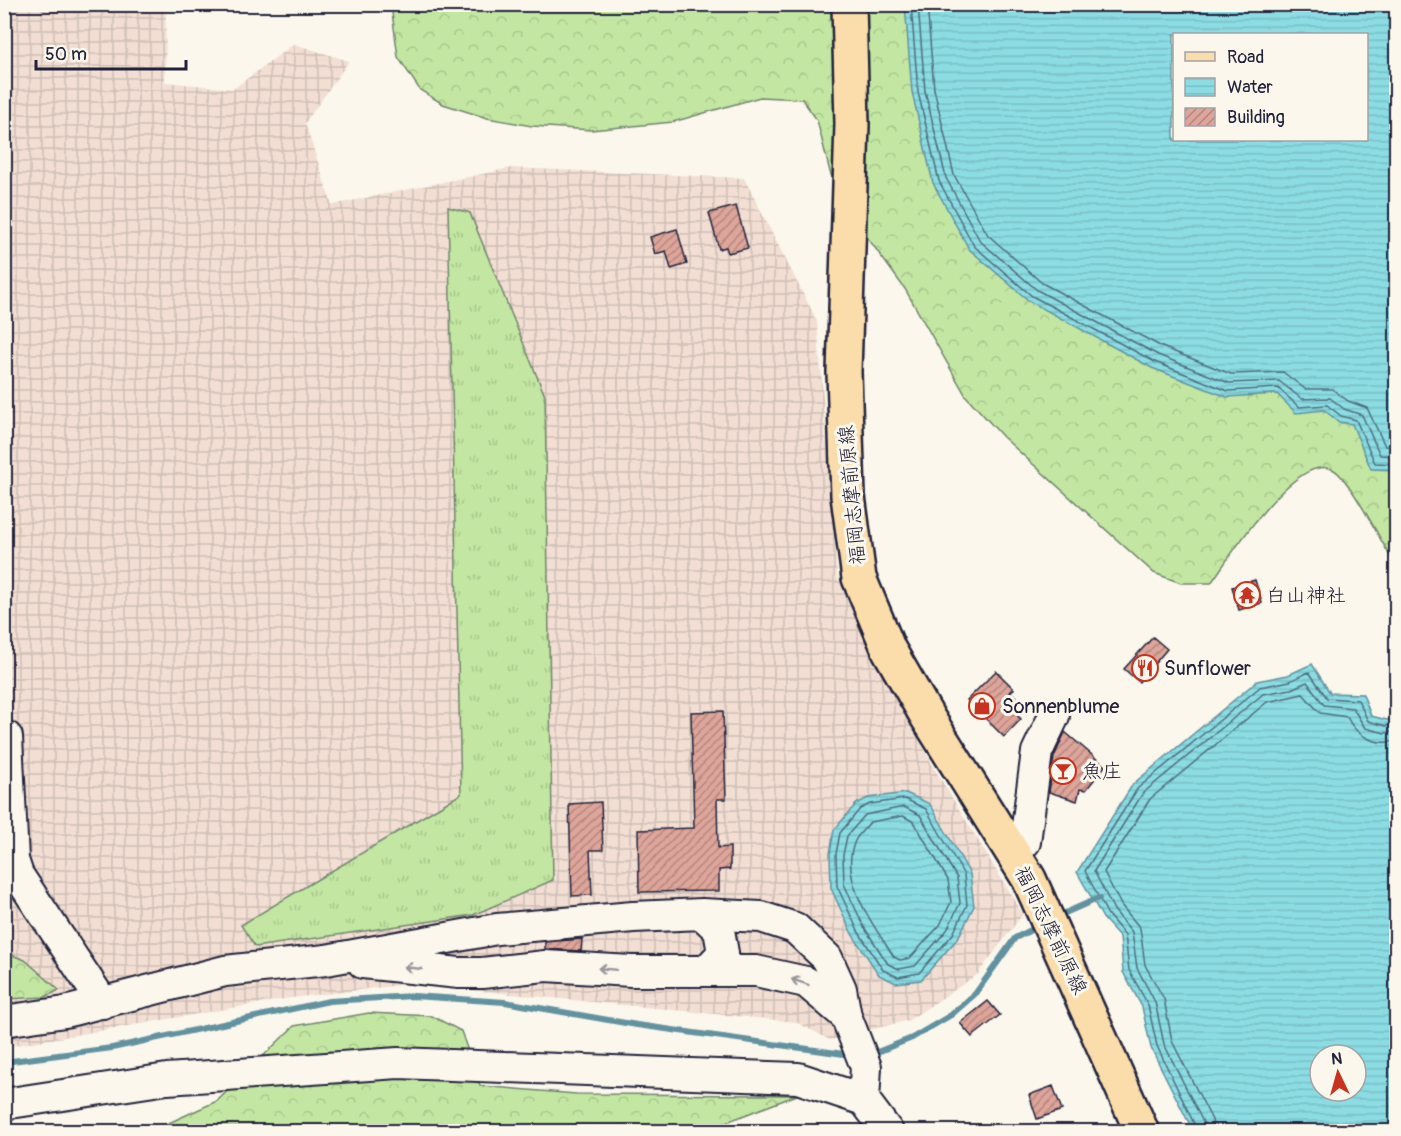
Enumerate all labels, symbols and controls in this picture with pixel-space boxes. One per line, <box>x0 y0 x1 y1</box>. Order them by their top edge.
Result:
scale bar <box>36 33 186 71</box>
legend <box>1173 33 1368 141</box>
text: 50 m <box>45 43 87 66</box>
text: Road <box>1227 46 1264 69</box>
text: Water <box>1227 76 1273 99</box>
text: Building <box>1227 106 1285 129</box>
street label: 福岡志摩前原線 <box>833 424 871 566</box>
temple icon: 白山神社 <box>1232 580 1262 610</box>
place label: 白山神社 <box>1266 583 1346 608</box>
restaurant icon: Sunflower <box>1130 653 1160 683</box>
place label: Sunflower <box>1164 656 1251 681</box>
shop icon: Sonnenblume <box>967 691 997 721</box>
place label: Sonnenblume <box>1002 694 1119 719</box>
bar icon: 魚庄 <box>1048 756 1078 786</box>
place label: 魚庄 <box>1082 759 1122 784</box>
street label: 福岡志摩前原線 <box>1009 862 1093 998</box>
one-way arrow <box>403 962 423 973</box>
one-way arrow <box>597 963 617 974</box>
one-way arrow <box>791 975 810 986</box>
north arrow <box>1308 1043 1368 1103</box>
text: N <box>1331 1049 1343 1069</box>

